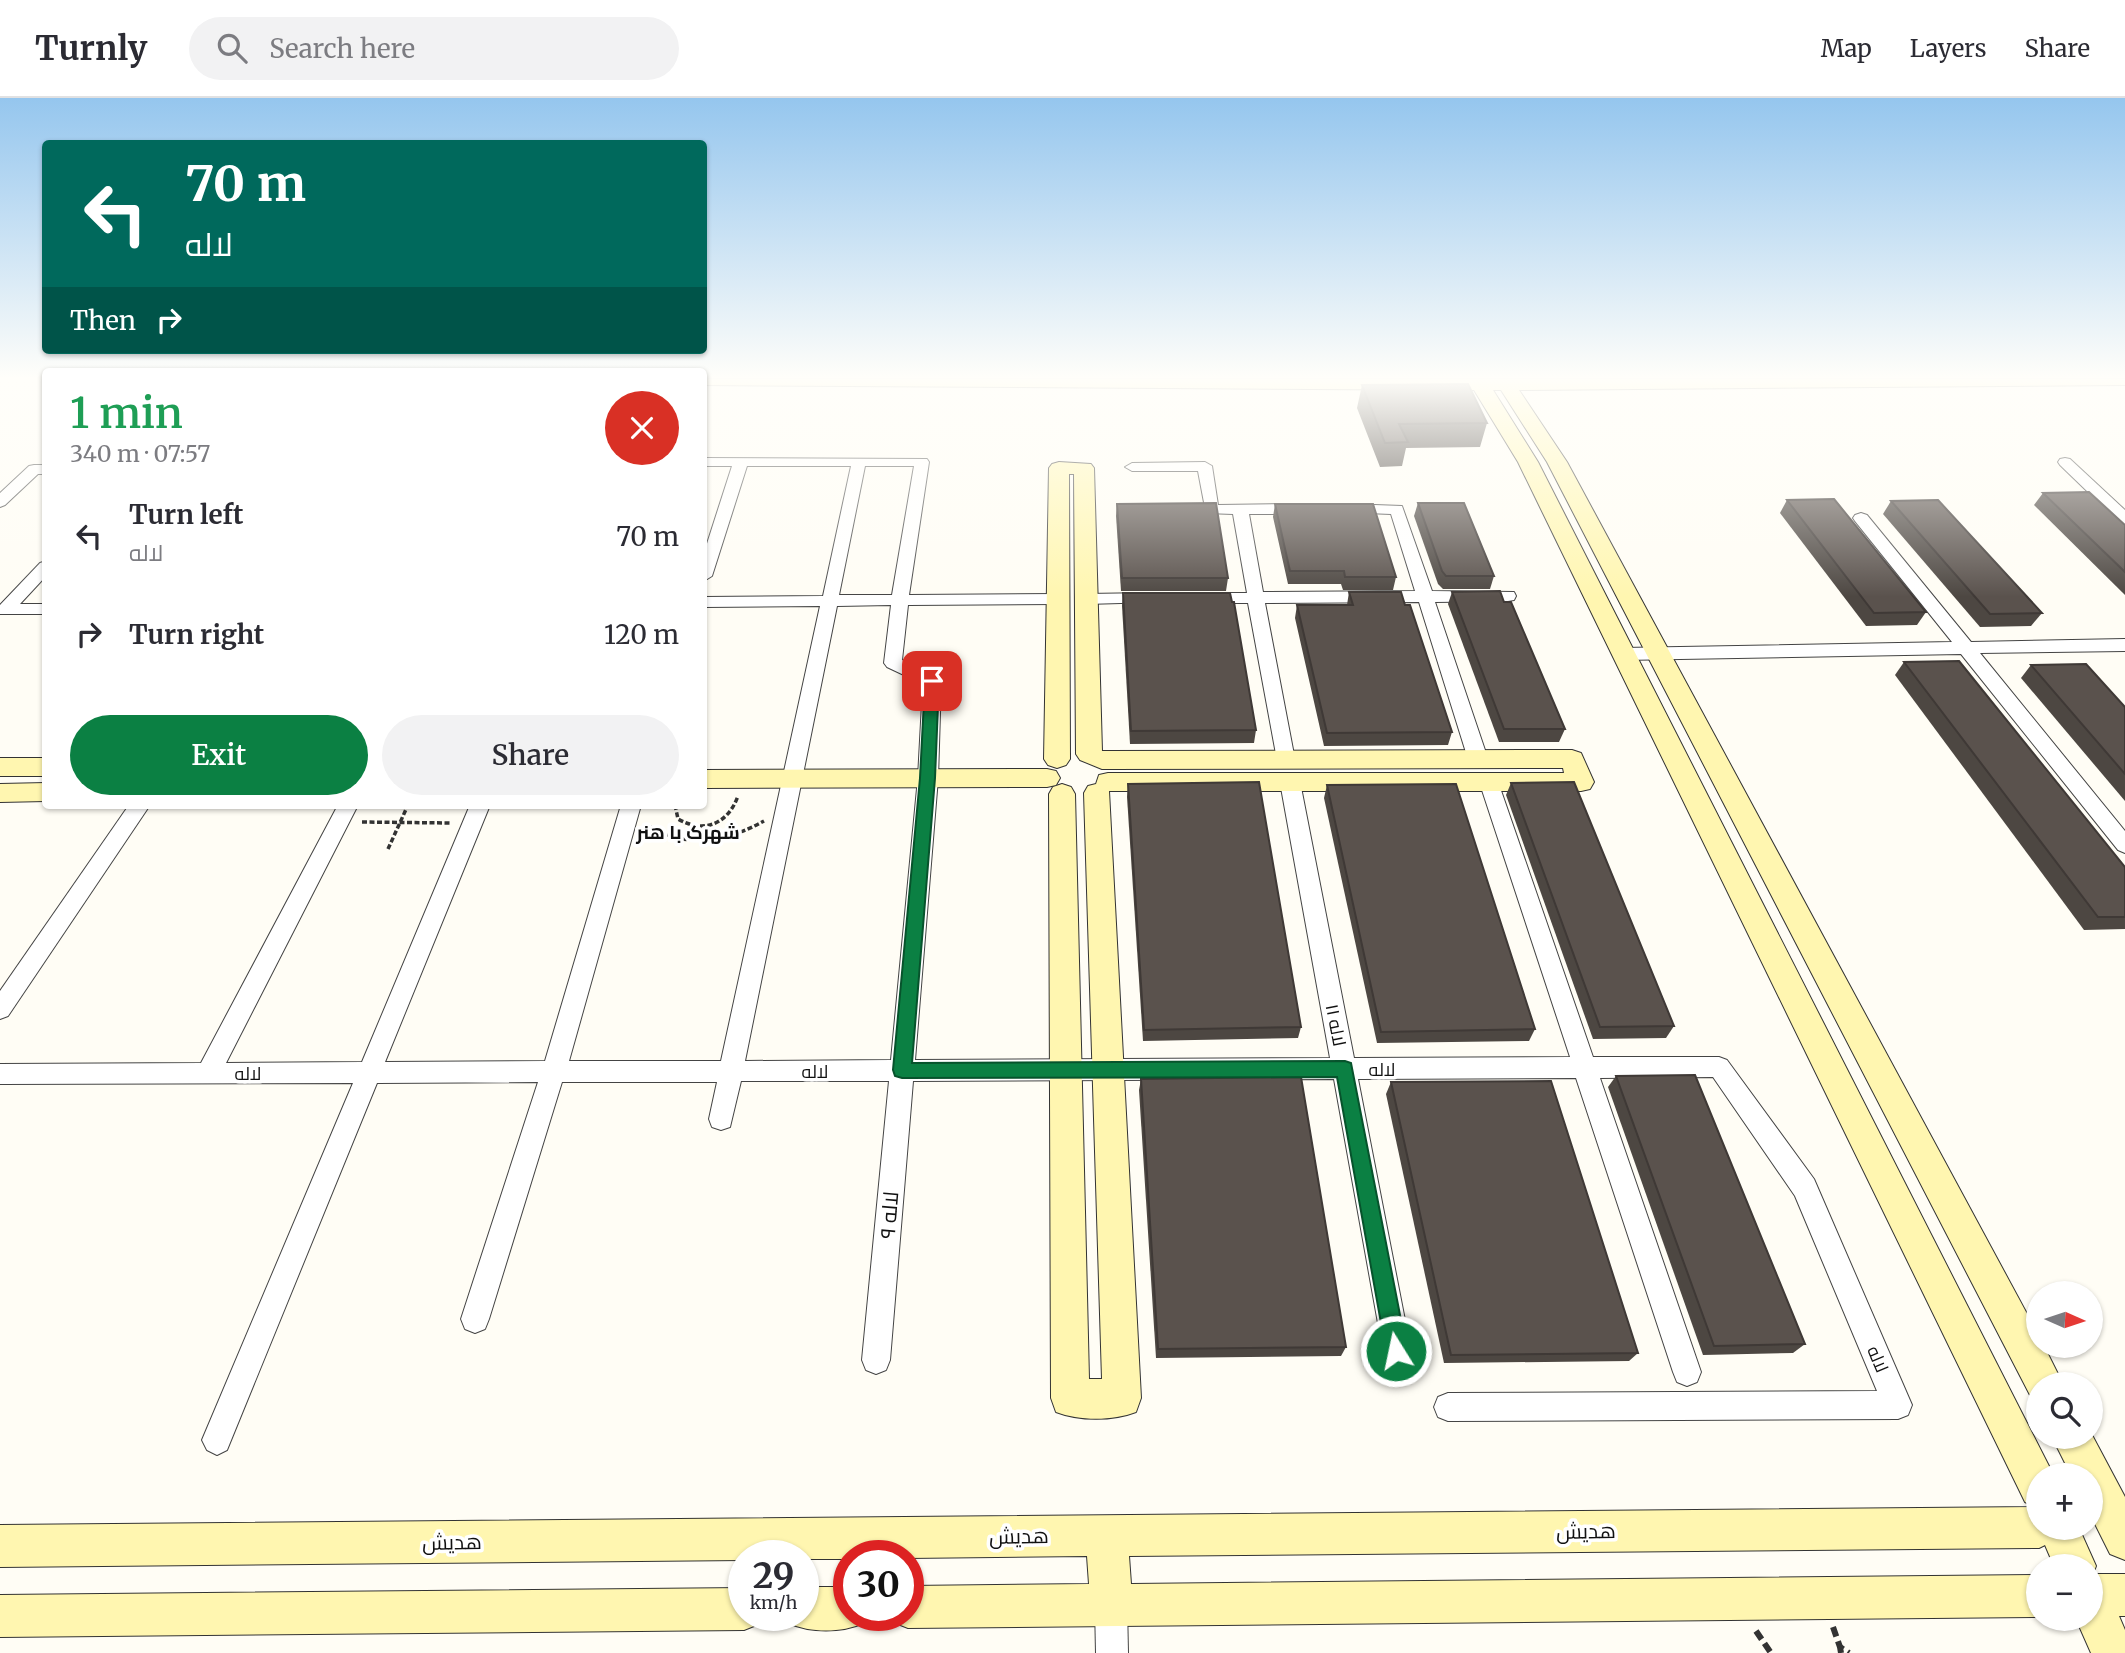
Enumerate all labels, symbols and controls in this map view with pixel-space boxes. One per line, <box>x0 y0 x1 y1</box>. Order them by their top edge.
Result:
search box <box>189 17 679 80</box>
text: Turnly <box>35 28 147 69</box>
icon: search <box>213 29 251 67</box>
text: Search here <box>269 32 415 65</box>
text: Map <box>1821 33 1872 64</box>
text: Layers <box>1910 33 1986 64</box>
text: Share <box>2024 33 2090 64</box>
text: 70 m <box>185 153 306 214</box>
icon: left <box>70 168 161 259</box>
text: لاله <box>185 225 233 265</box>
icon: right <box>150 301 188 339</box>
text: Then <box>70 304 136 337</box>
text: 1 min <box>70 387 183 439</box>
button: close <box>605 391 679 465</box>
text: 340 m · 07:57 <box>70 439 210 468</box>
text: Turn left <box>129 498 243 531</box>
icon: left <box>70 517 108 555</box>
text: 70 m <box>616 520 679 553</box>
text: لاله <box>129 538 163 567</box>
icon: right <box>70 615 108 653</box>
text: Turn right <box>129 618 264 651</box>
text: 120 m <box>604 618 679 651</box>
pin <box>902 651 962 711</box>
icon: arrive <box>913 662 951 700</box>
button: Exit <box>70 715 368 795</box>
button: Share <box>382 715 679 795</box>
district label: شهرک با هنر <box>635 820 740 844</box>
street label: لاله ۱۱ <box>1321 1002 1351 1048</box>
street label: لاله <box>1369 1058 1395 1081</box>
street label: لاله <box>802 1060 828 1083</box>
street label: لاله <box>235 1062 261 1085</box>
street label: لاله ۹ <box>873 1190 905 1240</box>
north arrow <box>2026 1281 2104 1358</box>
map controls <box>2026 1281 2103 1631</box>
position arrow <box>1359 1314 1433 1388</box>
street label: لاله <box>1862 1342 1894 1376</box>
button: search <box>2026 1372 2103 1449</box>
button: + <box>2026 1463 2103 1540</box>
street label: هدیش <box>1556 1517 1616 1545</box>
street label: هدیش <box>989 1522 1049 1550</box>
street label: هدیش <box>422 1528 482 1556</box>
speed limit sign: 30 <box>833 1540 924 1631</box>
text: 29 <box>753 1554 794 1598</box>
button: − <box>2026 1554 2103 1631</box>
text: km/h <box>750 1591 797 1614</box>

